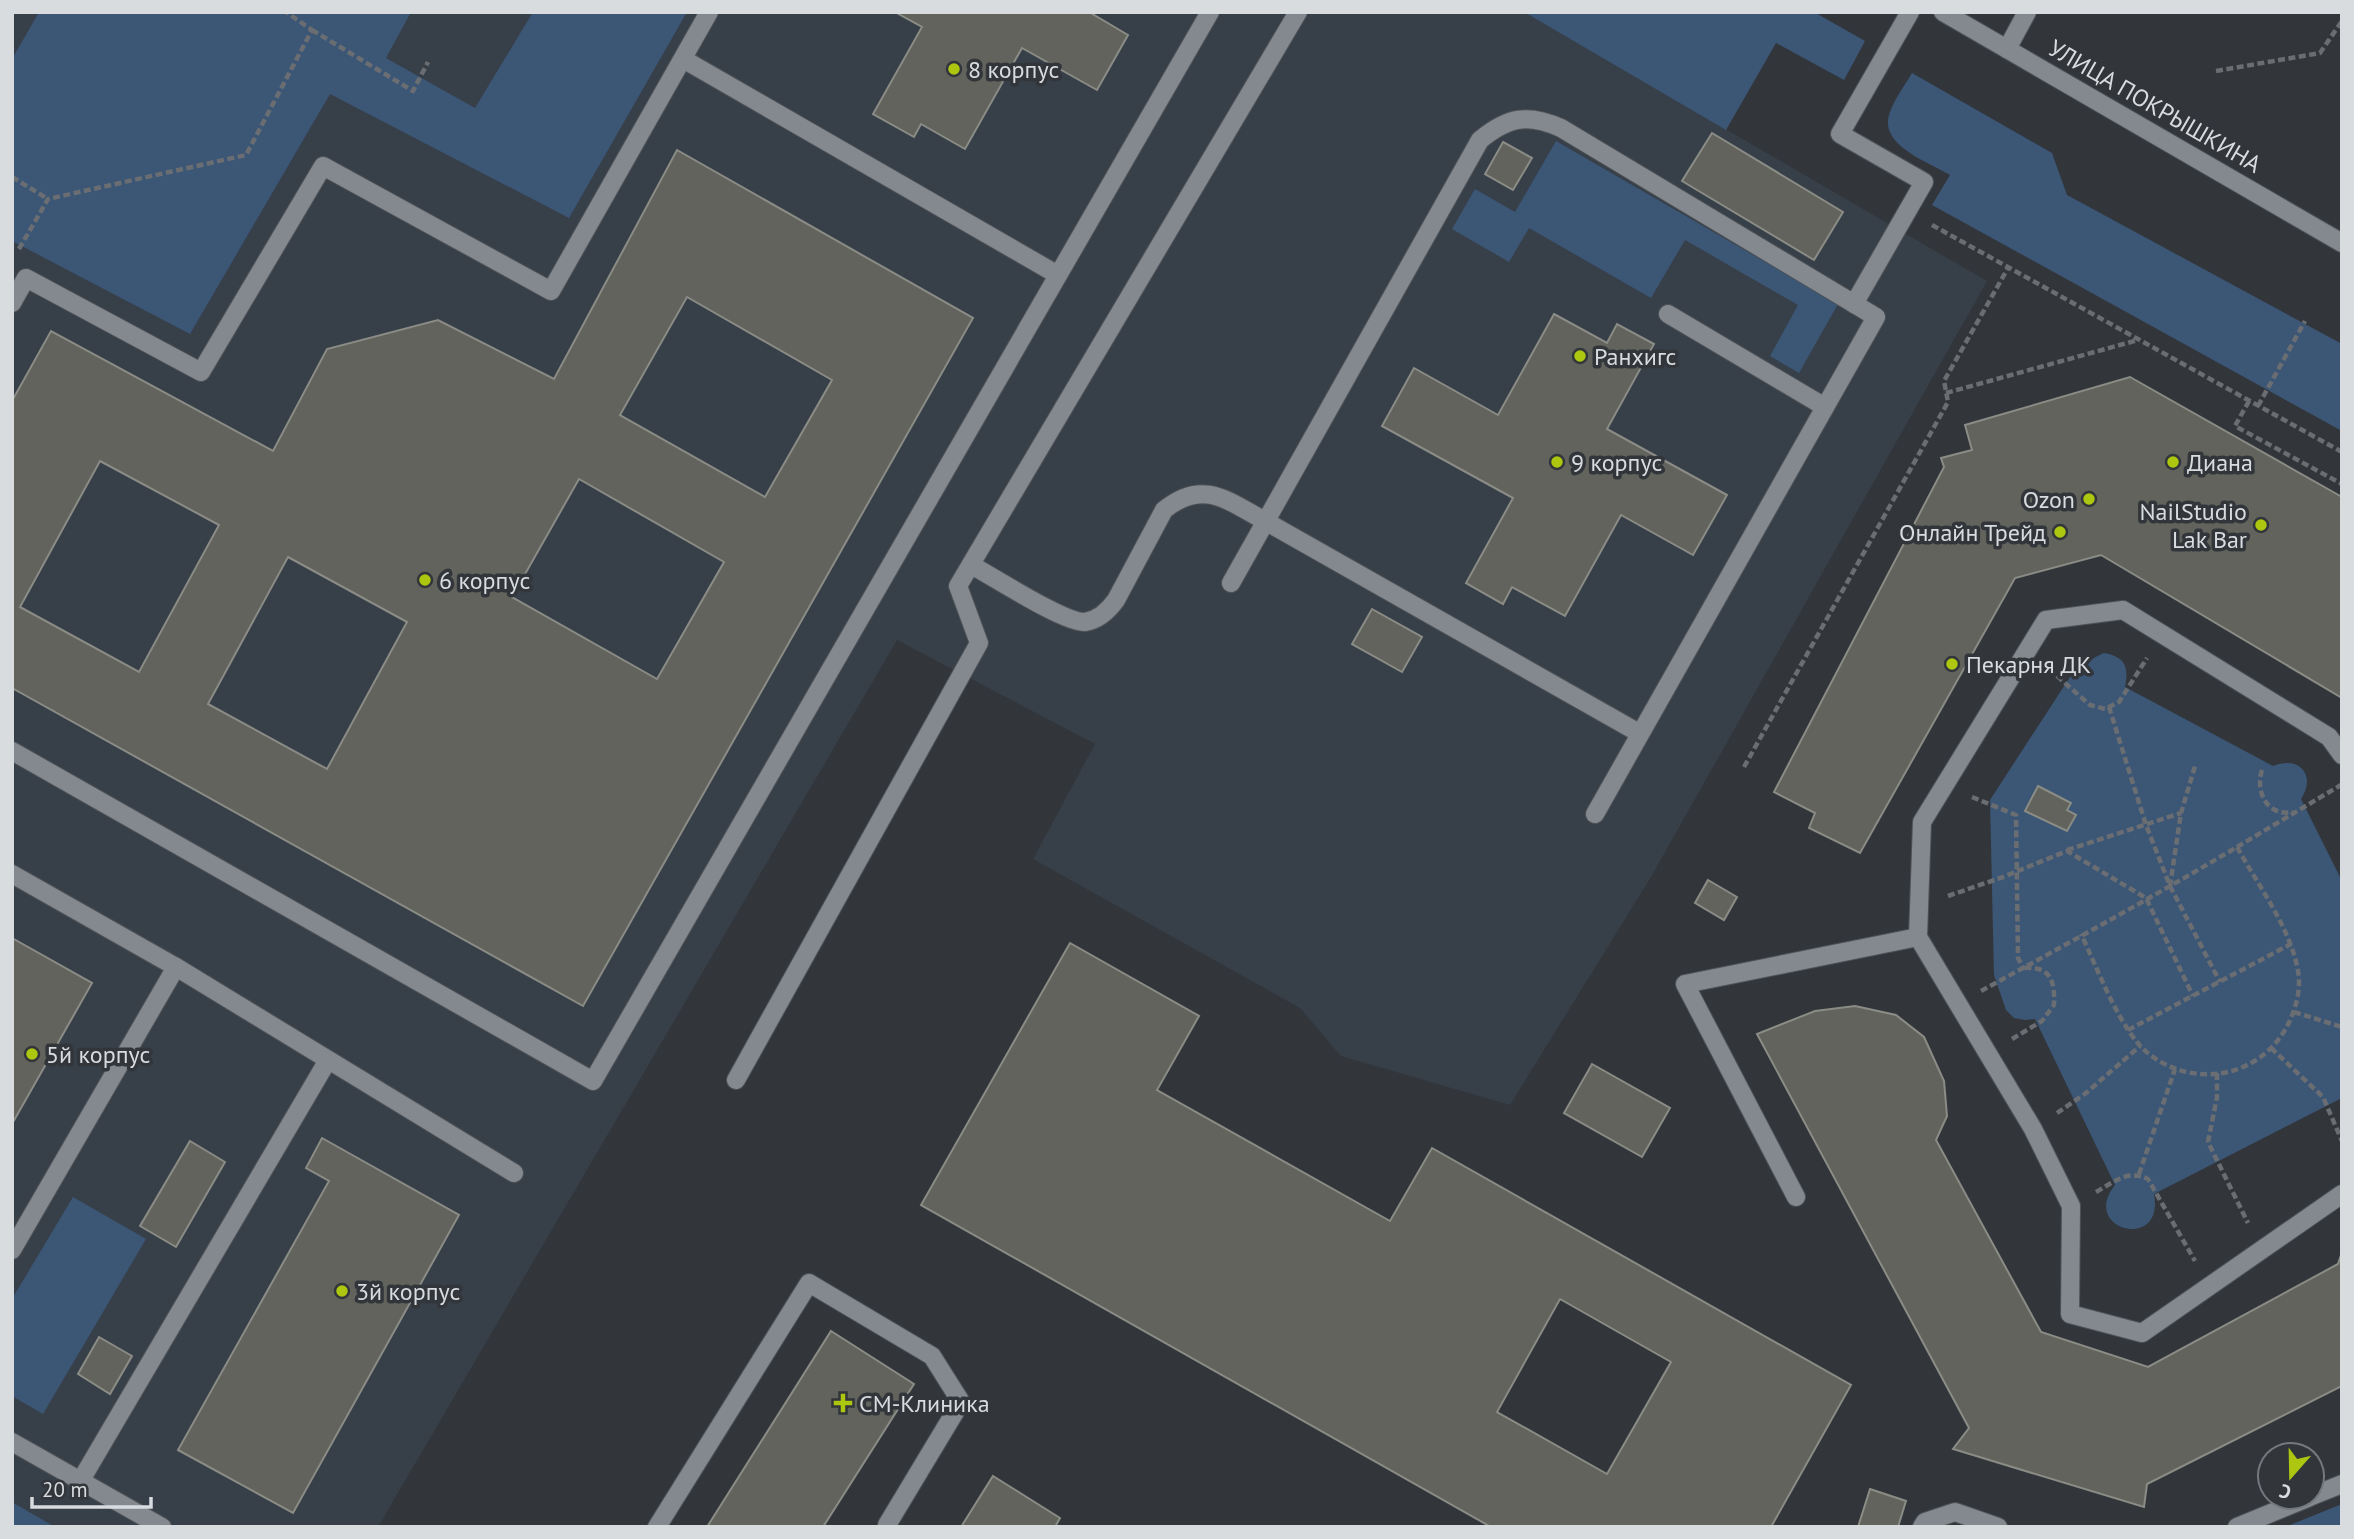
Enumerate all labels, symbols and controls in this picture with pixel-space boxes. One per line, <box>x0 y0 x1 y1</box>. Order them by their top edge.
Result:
street label: УЛИЦА ПОКРЫШКИНА <box>2043 32 2267 180</box>
place label: 8 корпус <box>968 54 1059 85</box>
marker: 8 корпус <box>946 61 962 77</box>
place label: Ранхигс <box>1594 341 1676 372</box>
marker: Ранхигс <box>1572 348 1588 364</box>
place label: 9 корпус <box>1571 447 1662 478</box>
place label: Диана <box>2187 447 2253 478</box>
marker: 9 корпус <box>1549 454 1565 470</box>
marker: Диана <box>2165 454 2181 470</box>
place label: Ozon <box>2023 484 2075 515</box>
marker: Ozon <box>2081 491 2097 507</box>
place label: NailStudio Lak Bar <box>2139 496 2247 555</box>
place label: Онлайн Трейд <box>1899 517 2046 548</box>
marker: NailStudio Lak Bar <box>2253 517 2269 533</box>
marker: Онлайн Трейд <box>2052 524 2068 540</box>
place label: 6 корпус <box>439 565 530 596</box>
marker: 6 корпус <box>417 572 433 588</box>
place label: Пекарня ДК <box>1966 649 2091 680</box>
marker: Пекарня ДК <box>1944 656 1960 672</box>
place label: 5й корпус <box>46 1039 151 1070</box>
marker: 5й корпус <box>24 1046 40 1062</box>
place label: 3й корпус <box>356 1276 461 1307</box>
marker: 3й корпус <box>334 1283 350 1299</box>
place label: СМ-Клиника <box>859 1388 990 1419</box>
marker: СМ-Клиника <box>833 1393 853 1413</box>
north arrow <box>2256 1441 2326 1511</box>
scale bar <box>32 1466 150 1510</box>
text: 20 m <box>42 1476 88 1503</box>
text: С <box>2276 1479 2294 1505</box>

